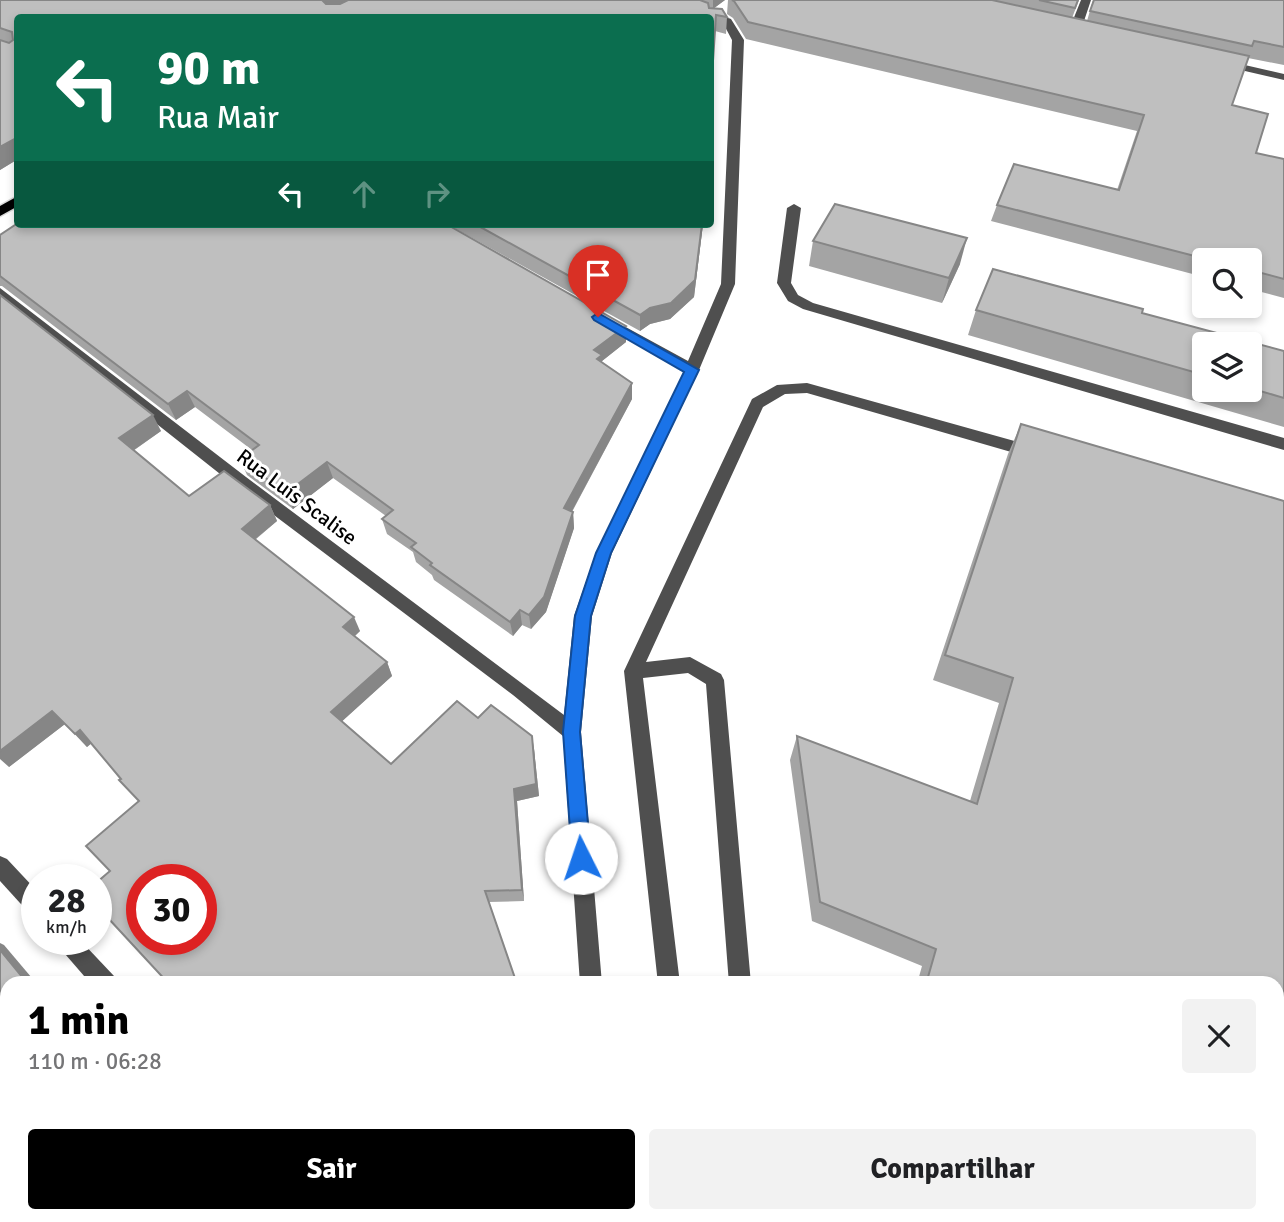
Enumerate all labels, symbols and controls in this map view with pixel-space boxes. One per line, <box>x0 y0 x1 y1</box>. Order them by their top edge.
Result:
text: 90 m <box>157 38 260 98</box>
icon: left <box>42 42 133 133</box>
text: Rua Mair <box>157 98 279 137</box>
icon: left <box>272 175 310 213</box>
icon: ahead <box>345 175 383 213</box>
icon: right <box>418 175 456 213</box>
pin <box>568 245 628 317</box>
map controls <box>1192 248 1262 402</box>
button: search <box>1192 248 1262 318</box>
icon: arrive <box>579 256 617 294</box>
button: layers <box>1192 332 1262 402</box>
street label: Rua Luís Scalise <box>232 443 362 551</box>
position arrow <box>544 821 618 895</box>
speed limit sign: 30 <box>126 864 217 955</box>
text: 28 <box>48 879 85 922</box>
text: km/h <box>46 916 87 938</box>
text: 1 min <box>28 995 129 1046</box>
button: close <box>1182 999 1256 1073</box>
text: 110 m · 06:28 <box>28 1047 162 1076</box>
button: Sair <box>28 1129 635 1209</box>
button: Compartilhar <box>649 1129 1256 1209</box>

